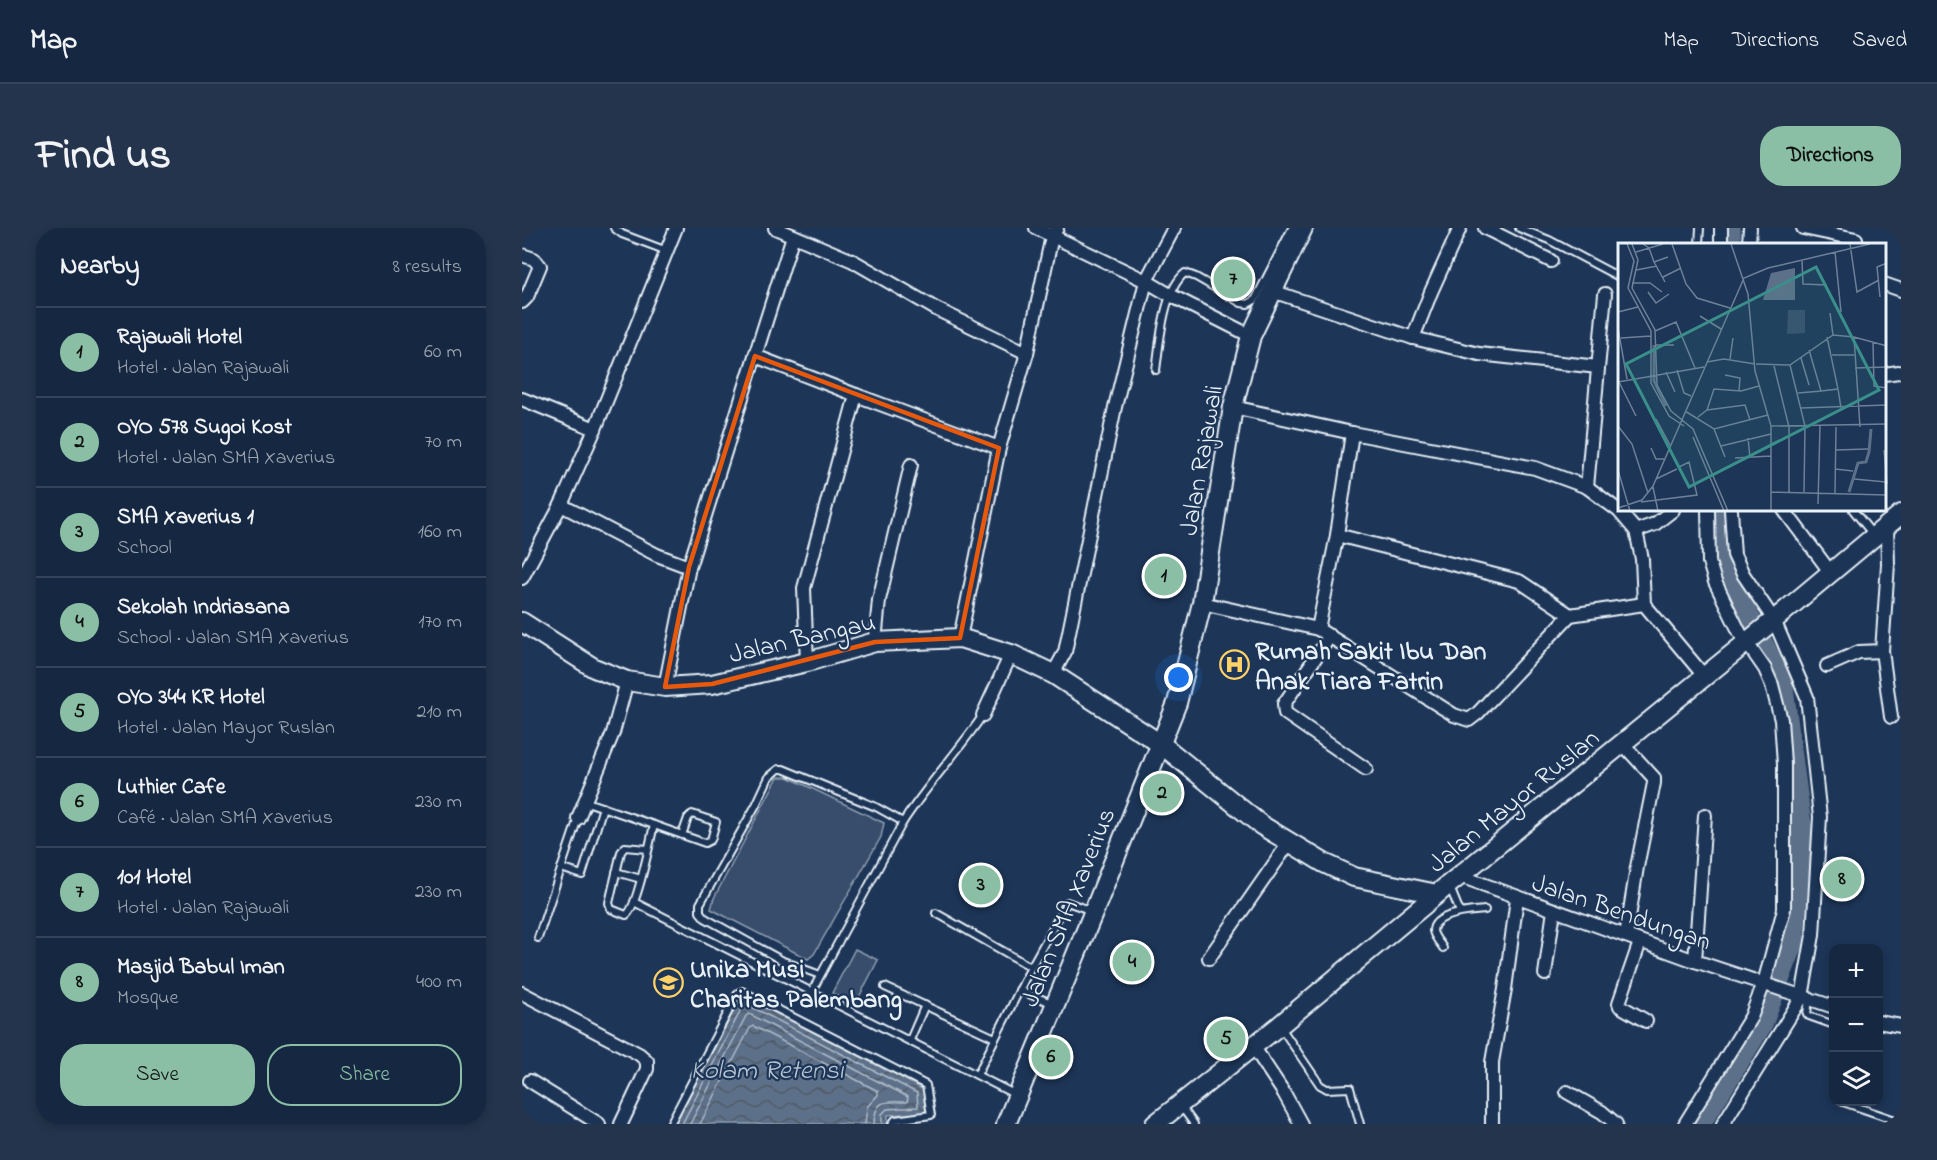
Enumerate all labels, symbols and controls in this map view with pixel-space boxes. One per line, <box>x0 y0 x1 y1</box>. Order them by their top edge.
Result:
text: Map <box>30 21 77 62</box>
text: Map <box>1663 26 1699 56</box>
text: Directions <box>1732 26 1819 56</box>
text: Saved <box>1852 26 1907 56</box>
text: Find us <box>36 126 171 187</box>
button: Directions <box>1760 126 1901 186</box>
inset map <box>1618 243 1886 512</box>
text: Nearby <box>60 248 139 286</box>
text: 8 results <box>393 253 462 282</box>
pin: 7 <box>1214 256 1252 302</box>
text: Rajawali Hotel <box>117 322 242 354</box>
text: 1 <box>76 338 83 367</box>
text: 60 m <box>424 338 462 367</box>
text: Hotel · Jalan Rajawali <box>117 354 289 383</box>
street label: Jalan Rajawali <box>1171 382 1235 539</box>
text: OYO 578 Sugoi Kost <box>117 412 292 444</box>
text: 2 <box>75 428 84 457</box>
text: 70 m <box>425 428 462 457</box>
text: Hotel · Jalan SMA Xaverius <box>117 444 335 473</box>
text: SMA Xaverius 1 <box>117 502 254 534</box>
text: 3 <box>75 518 84 547</box>
text: 160 m <box>418 518 462 547</box>
text: School <box>117 534 172 563</box>
pin: 1 <box>1144 554 1184 598</box>
text: Sekolah Indriasana <box>117 592 290 624</box>
street label: Jalan Bangau <box>726 605 880 675</box>
text: 4 <box>75 608 84 637</box>
text: 170 m <box>418 608 462 637</box>
text: School · Jalan SMA Xaverius <box>117 624 349 653</box>
place label: Rumah Sakit Ibu Dan Anak Tiara Fatrin <box>1255 634 1487 702</box>
hospital icon: Rumah Sakit Ibu Dan Anak Tiara Fatrin <box>1218 649 1250 681</box>
your location <box>1164 663 1193 692</box>
text: OYO 344 KR Hotel <box>117 682 265 714</box>
text: 5 <box>74 698 85 727</box>
text: 210 m <box>417 698 462 727</box>
text: Hotel · Jalan Mayor Ruslan <box>117 714 335 743</box>
street label: Jalan Mayor Ruslan <box>1421 721 1609 884</box>
pin: 2 <box>1142 770 1182 816</box>
text: Luthier Cafe <box>117 772 226 804</box>
text: 6 <box>75 788 84 817</box>
text: 230 m <box>415 788 462 817</box>
street label: Jalan SMA Xaverius <box>1013 803 1127 1013</box>
text: Café · Jalan SMA Xaverius <box>117 804 333 833</box>
pin: 8 <box>1822 856 1862 902</box>
text: 101 Hotel <box>117 862 191 894</box>
pin: 3 <box>962 862 1000 908</box>
street label: Jalan Bendungan <box>1526 865 1716 962</box>
text: 7 <box>75 878 84 907</box>
text: 230 m <box>415 878 462 907</box>
text: Hotel · Jalan Rajawali <box>117 894 289 923</box>
pin: 4 <box>1112 940 1152 984</box>
map controls <box>1829 944 1883 1106</box>
button: + <box>1829 944 1883 998</box>
text: Masjid Babul Iman <box>117 952 285 984</box>
place label: Unika Musi Charitas Palembang <box>690 952 902 1021</box>
school or university icon: Unika Musi Charitas Palembang <box>653 967 685 999</box>
text: 8 <box>76 968 83 997</box>
text: 400 m <box>416 968 462 997</box>
text: Mosque <box>117 984 178 1013</box>
button: − <box>1829 998 1883 1052</box>
pin: 5 <box>1206 1016 1246 1062</box>
pin: 6 <box>1032 1034 1070 1080</box>
button: Save <box>60 1044 255 1106</box>
button: Share <box>267 1044 462 1106</box>
water label: Kolam Retensi <box>690 1052 846 1091</box>
button: layers <box>1829 1052 1883 1106</box>

